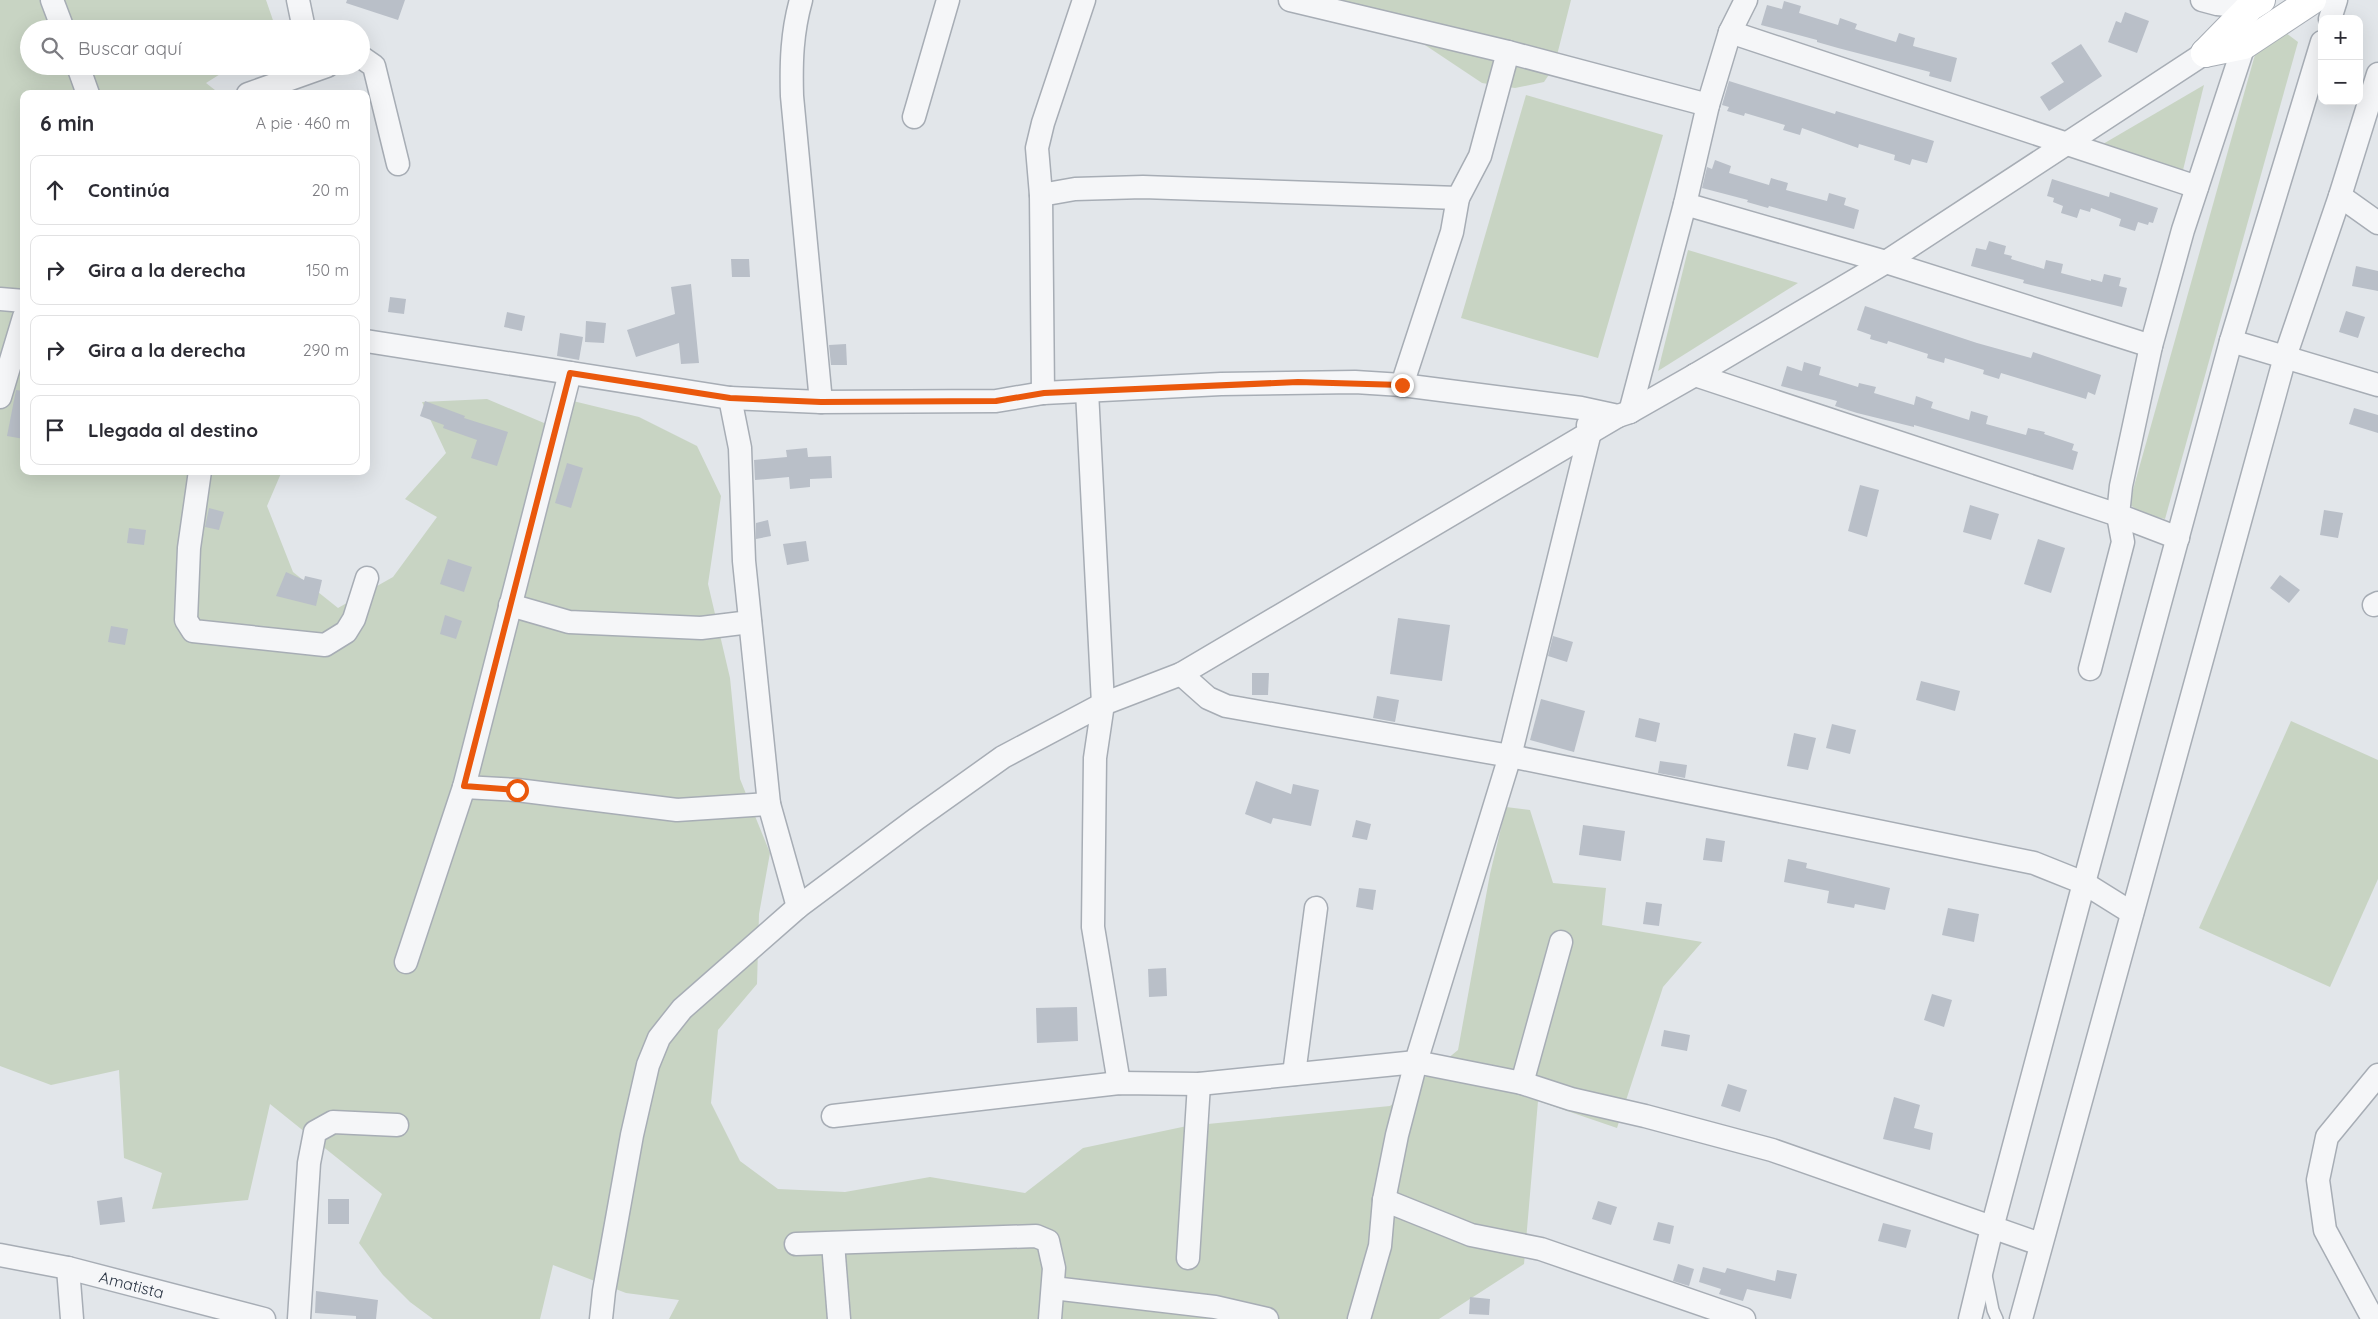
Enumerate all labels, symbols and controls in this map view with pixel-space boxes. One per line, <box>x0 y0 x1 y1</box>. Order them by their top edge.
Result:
map controls <box>2318 15 2363 105</box>
button: + <box>2318 15 2363 60</box>
search box <box>20 20 370 75</box>
icon: search <box>38 34 66 62</box>
text: Buscar aquí <box>78 36 182 60</box>
button: − <box>2318 60 2363 105</box>
text: 6 min <box>40 110 94 136</box>
text: A pie · 460 m <box>256 113 350 133</box>
icon: ahead <box>41 176 69 204</box>
text: Continúa <box>88 178 170 202</box>
text: 20 m <box>312 180 349 200</box>
icon: right <box>41 256 69 284</box>
text: Gira a la derecha <box>88 258 246 282</box>
text: 150 m <box>306 260 349 280</box>
icon: right <box>41 336 69 364</box>
text: Gira a la derecha <box>88 338 246 362</box>
text: 290 m <box>303 340 349 360</box>
route end <box>1391 374 1414 397</box>
icon: arrive <box>41 416 69 444</box>
text: Llegada al destino <box>88 418 258 442</box>
route start <box>506 779 529 802</box>
street label: Amatista <box>97 1267 166 1303</box>

